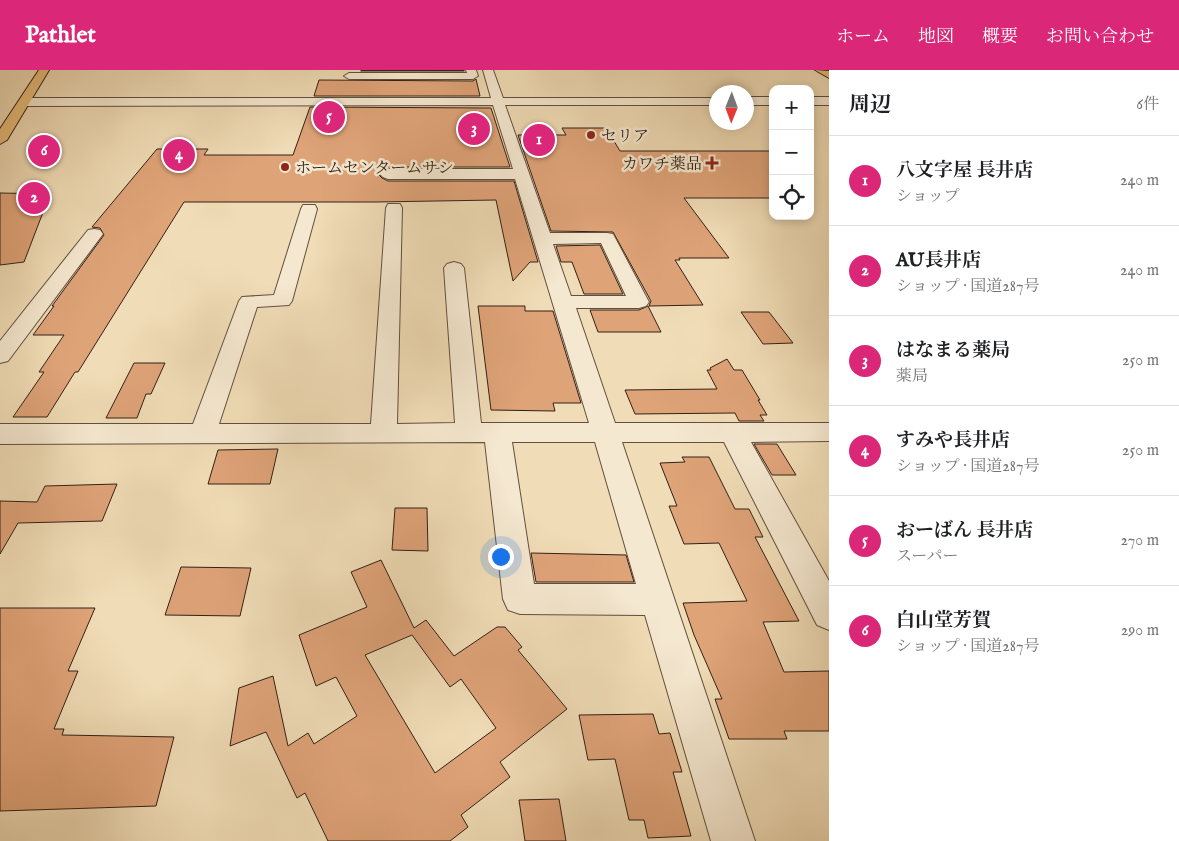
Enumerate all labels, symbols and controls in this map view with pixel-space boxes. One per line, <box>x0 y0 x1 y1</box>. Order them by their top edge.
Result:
text: Pathlet <box>25 20 96 51</box>
text: ホーム <box>836 26 890 49</box>
text: 地図 <box>918 26 954 49</box>
text: 概要 <box>982 26 1018 49</box>
text: お問い合わせ <box>1046 26 1154 49</box>
north arrow <box>709 85 754 130</box>
map controls <box>769 85 814 220</box>
button: + <box>769 85 814 130</box>
text: 周辺 <box>849 92 891 119</box>
text: 6件 <box>1136 95 1159 115</box>
pin: 5 <box>313 98 345 136</box>
pin: 3 <box>458 110 490 148</box>
pin: 1 <box>523 121 555 159</box>
place label: セリア <box>601 127 649 147</box>
marker: セリア <box>585 129 597 141</box>
button: − <box>769 130 814 175</box>
pin: 6 <box>28 132 60 170</box>
pin: 4 <box>163 136 195 174</box>
place label: カワチ薬品 <box>622 155 702 175</box>
marker: カワチ薬品 <box>706 157 718 169</box>
place label: ホームセンタームサシ <box>295 159 454 179</box>
text: 八文字屋 長井店 <box>896 159 1033 183</box>
marker: ホームセンタームサシ <box>279 161 291 173</box>
text: 1 <box>862 171 868 191</box>
text: 240 m <box>1120 171 1159 191</box>
button: locate <box>769 175 814 220</box>
pin: 2 <box>18 179 50 217</box>
text: ショップ <box>896 187 960 207</box>
text: AU長井店 <box>896 249 981 273</box>
text: 2 <box>861 261 869 281</box>
text: 240 m <box>1120 261 1159 281</box>
text: ショップ · 国道287号 <box>896 277 1039 297</box>
text: はなまる薬局 <box>896 339 1010 363</box>
text: 3 <box>862 351 868 371</box>
text: 250 m <box>1122 351 1159 371</box>
text: 薬局 <box>896 367 928 387</box>
text: すみや長井店 <box>896 429 1010 453</box>
text: 4 <box>861 441 869 461</box>
text: 250 m <box>1122 441 1159 461</box>
text: ショップ · 国道287号 <box>896 457 1039 477</box>
text: おーばん 長井店 <box>896 519 1033 543</box>
text: 5 <box>862 531 868 551</box>
text: 270 m <box>1120 531 1159 551</box>
your location <box>488 544 514 570</box>
text: スーパー <box>896 547 958 567</box>
text: 白山堂芳賀 <box>896 609 991 633</box>
text: 6 <box>862 621 868 641</box>
text: 290 m <box>1121 621 1159 641</box>
text: ショップ · 国道287号 <box>896 637 1039 657</box>

